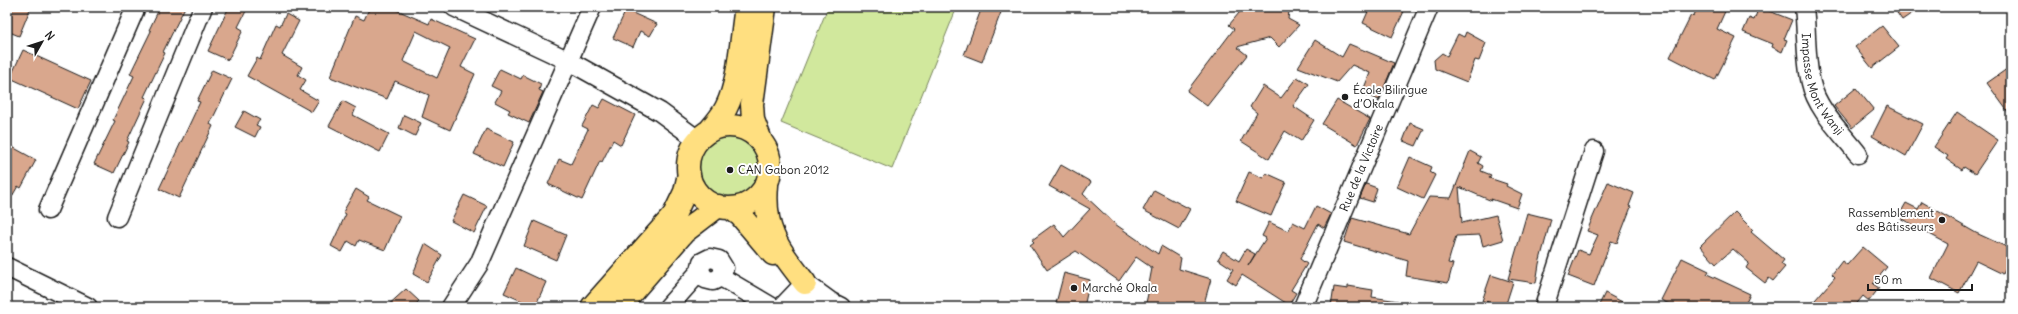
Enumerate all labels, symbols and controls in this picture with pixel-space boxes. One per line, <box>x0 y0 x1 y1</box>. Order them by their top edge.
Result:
north arrow <box>22 22 62 62</box>
text: N <box>42 28 58 43</box>
street label: Impasse Mont Wanji <box>1799 33 1847 138</box>
place label: École Bilingue d’Okala <box>1353 82 1428 111</box>
marker: École Bilingue d’Okala <box>1340 92 1350 102</box>
street label: Rue de la Victoire <box>1336 122 1386 214</box>
place label: CAN Gabon 2012 <box>738 162 830 177</box>
marker: CAN Gabon 2012 <box>725 165 735 175</box>
place label: Rassemblement des Bâtisseurs <box>1848 205 1934 234</box>
marker: Rassemblement des Bâtisseurs <box>1937 215 1947 225</box>
scale bar <box>1868 266 1972 292</box>
text: 50 m <box>1874 272 1903 287</box>
place label: Marché Okala <box>1082 280 1158 295</box>
marker: Marché Okala <box>1069 283 1079 293</box>

